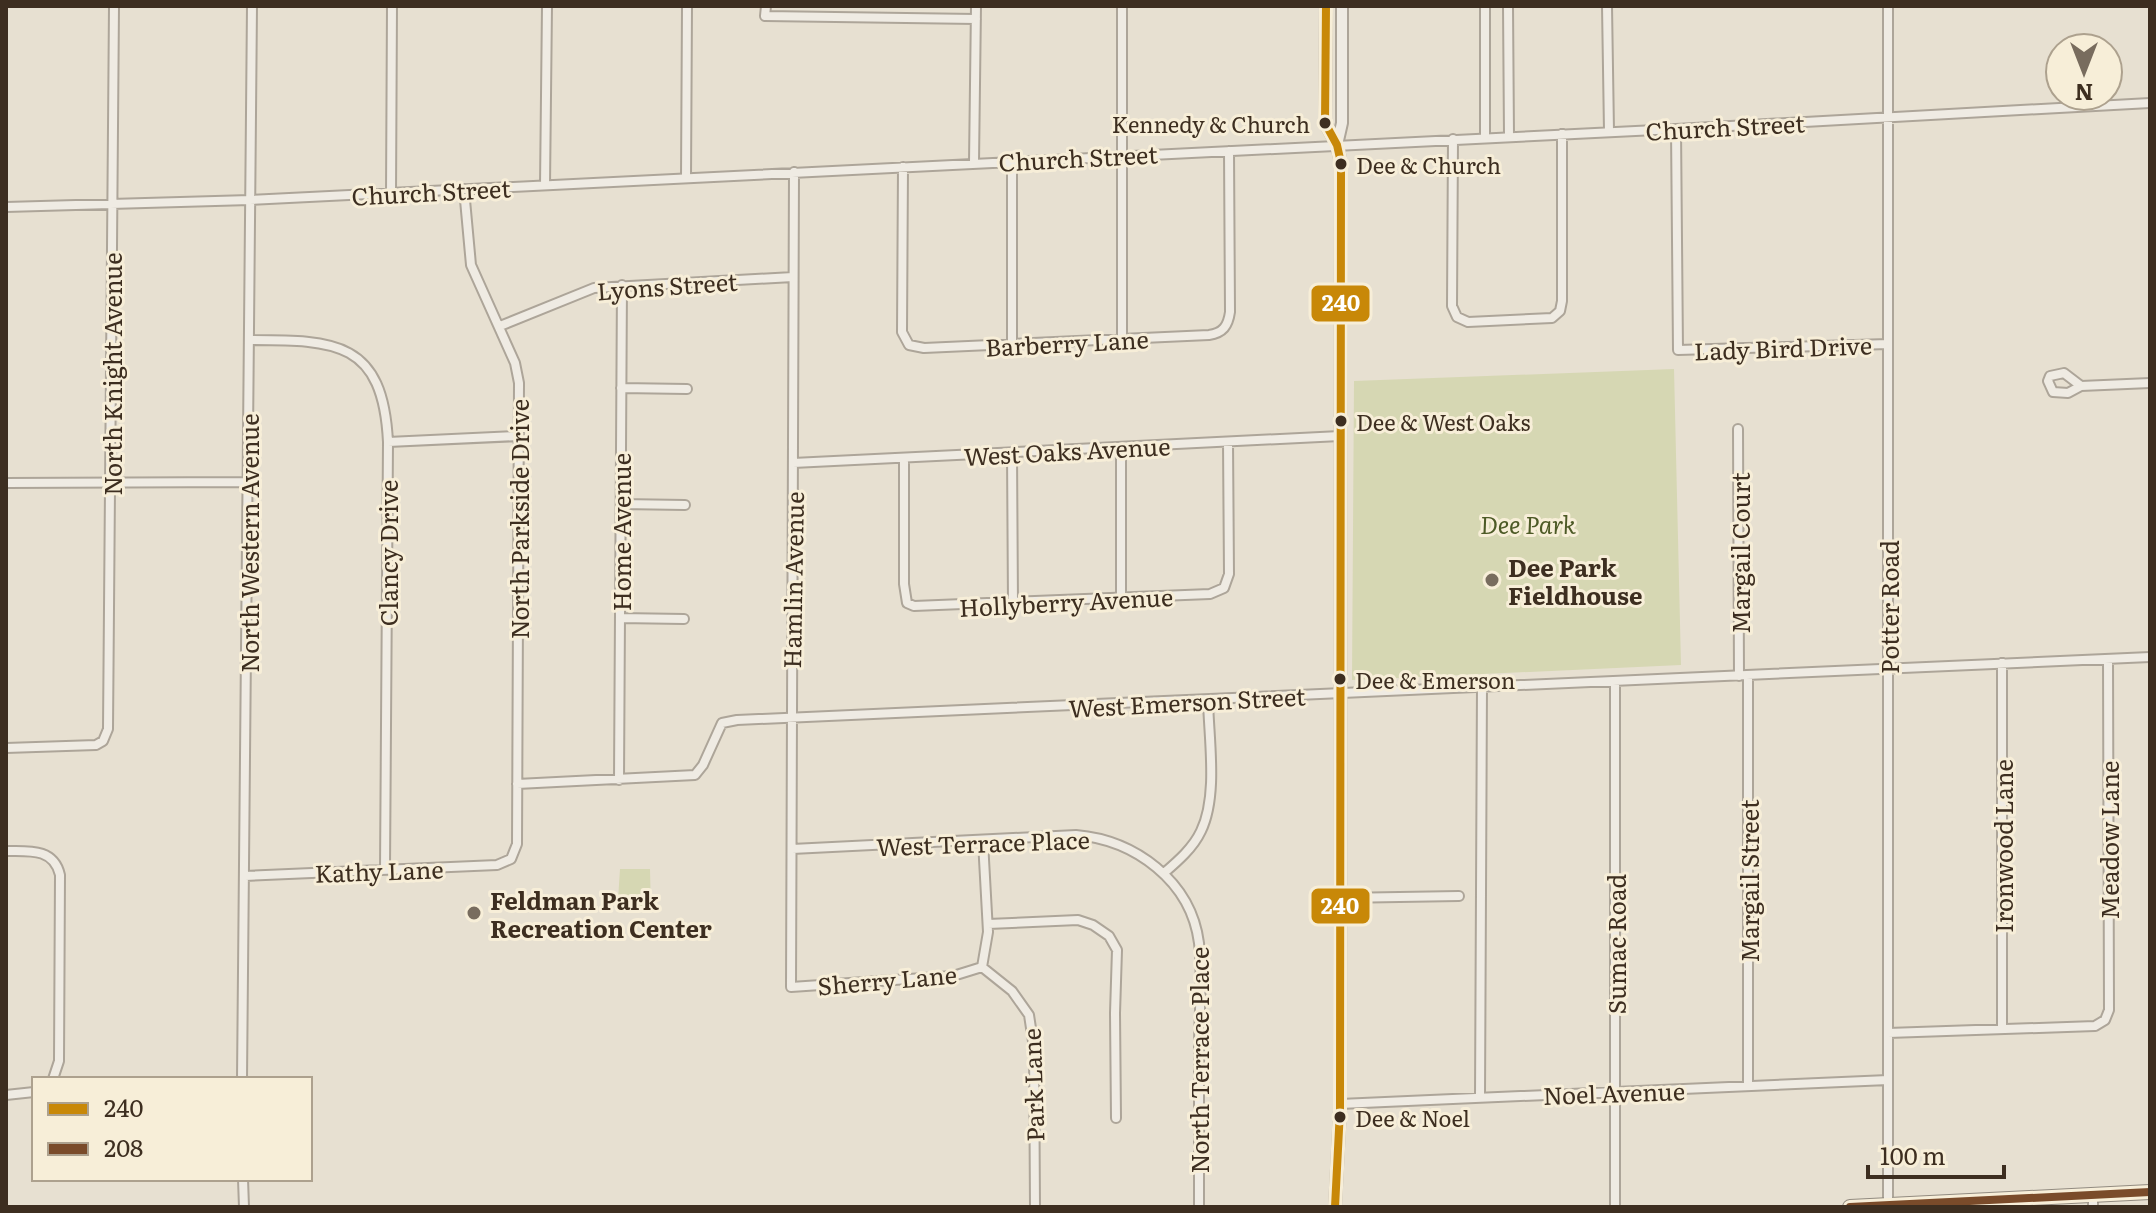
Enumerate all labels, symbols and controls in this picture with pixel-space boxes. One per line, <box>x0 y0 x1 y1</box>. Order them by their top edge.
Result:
north arrow <box>2044 32 2124 112</box>
text: N <box>2075 77 2093 110</box>
street label: Church Street <box>1645 104 1806 148</box>
place label: Kennedy & Church <box>1112 107 1310 140</box>
marker: Kennedy & Church <box>1317 115 1333 131</box>
street label: Church Street <box>998 135 1159 179</box>
place label: Dee & Church <box>1356 148 1501 181</box>
marker: Dee & Church <box>1333 156 1349 172</box>
street label: Church Street <box>351 169 512 213</box>
street label: North Knight Avenue <box>94 252 129 496</box>
street label: Lyons Street <box>596 263 739 307</box>
line badge: 240 <box>1310 284 1371 323</box>
text: 240 <box>1322 285 1360 318</box>
street label: Barberry Lane <box>984 320 1150 364</box>
street label: Lady Bird Drive <box>1693 326 1873 368</box>
street label: North Parkside Drive <box>501 399 536 639</box>
place label: Dee & West Oaks <box>1356 405 1530 438</box>
street label: North Western Avenue <box>231 413 266 673</box>
marker: Dee & West Oaks <box>1333 413 1349 429</box>
street label: West Oaks Avenue <box>963 427 1171 473</box>
street label: Home Avenue <box>603 453 638 611</box>
street label: Margail Court <box>1722 472 1757 634</box>
street label: Clancy Drive <box>370 480 405 626</box>
street label: Hamlin Avenue <box>773 491 811 669</box>
park label: Dee Park <box>1480 506 1577 541</box>
street label: Potter Road <box>1871 540 1906 674</box>
place label: Dee Park Fieldhouse <box>1508 549 1643 612</box>
marker: Dee Park Fieldhouse <box>1483 571 1501 589</box>
street label: Hollyberry Avenue <box>958 578 1174 624</box>
place label: Dee & Emerson <box>1355 663 1515 696</box>
marker: Dee & Emerson <box>1332 671 1348 687</box>
street label: West Emerson Street <box>1068 677 1307 725</box>
street label: Ironwood Lane <box>1985 759 2020 933</box>
street label: Meadow Lane <box>2091 761 2126 919</box>
street label: Margail Street <box>1731 799 1766 963</box>
street label: West Terrace Place <box>876 821 1090 863</box>
street label: Kathy Lane <box>314 850 444 890</box>
street label: Sumac Road <box>1598 873 1633 1014</box>
place label: Feldman Park Recreation Center <box>490 882 712 945</box>
line badge: 240 <box>1310 887 1371 925</box>
text: 240 <box>1321 888 1359 921</box>
marker: Feldman Park Recreation Center <box>465 904 483 922</box>
street label: North Terrace Place <box>1181 947 1216 1173</box>
street label: Sherry Lane <box>816 955 958 1003</box>
street label: Park Lane <box>1013 1028 1051 1142</box>
street label: Noel Avenue <box>1542 1072 1686 1112</box>
legend <box>32 1077 312 1181</box>
text: 240 <box>104 1089 143 1124</box>
place label: Dee & Noel <box>1355 1101 1470 1134</box>
marker: Dee & Noel <box>1332 1109 1348 1125</box>
text: 208 <box>104 1129 143 1164</box>
scale bar <box>1868 1129 2004 1179</box>
text: 100 m <box>1880 1137 1946 1172</box>

